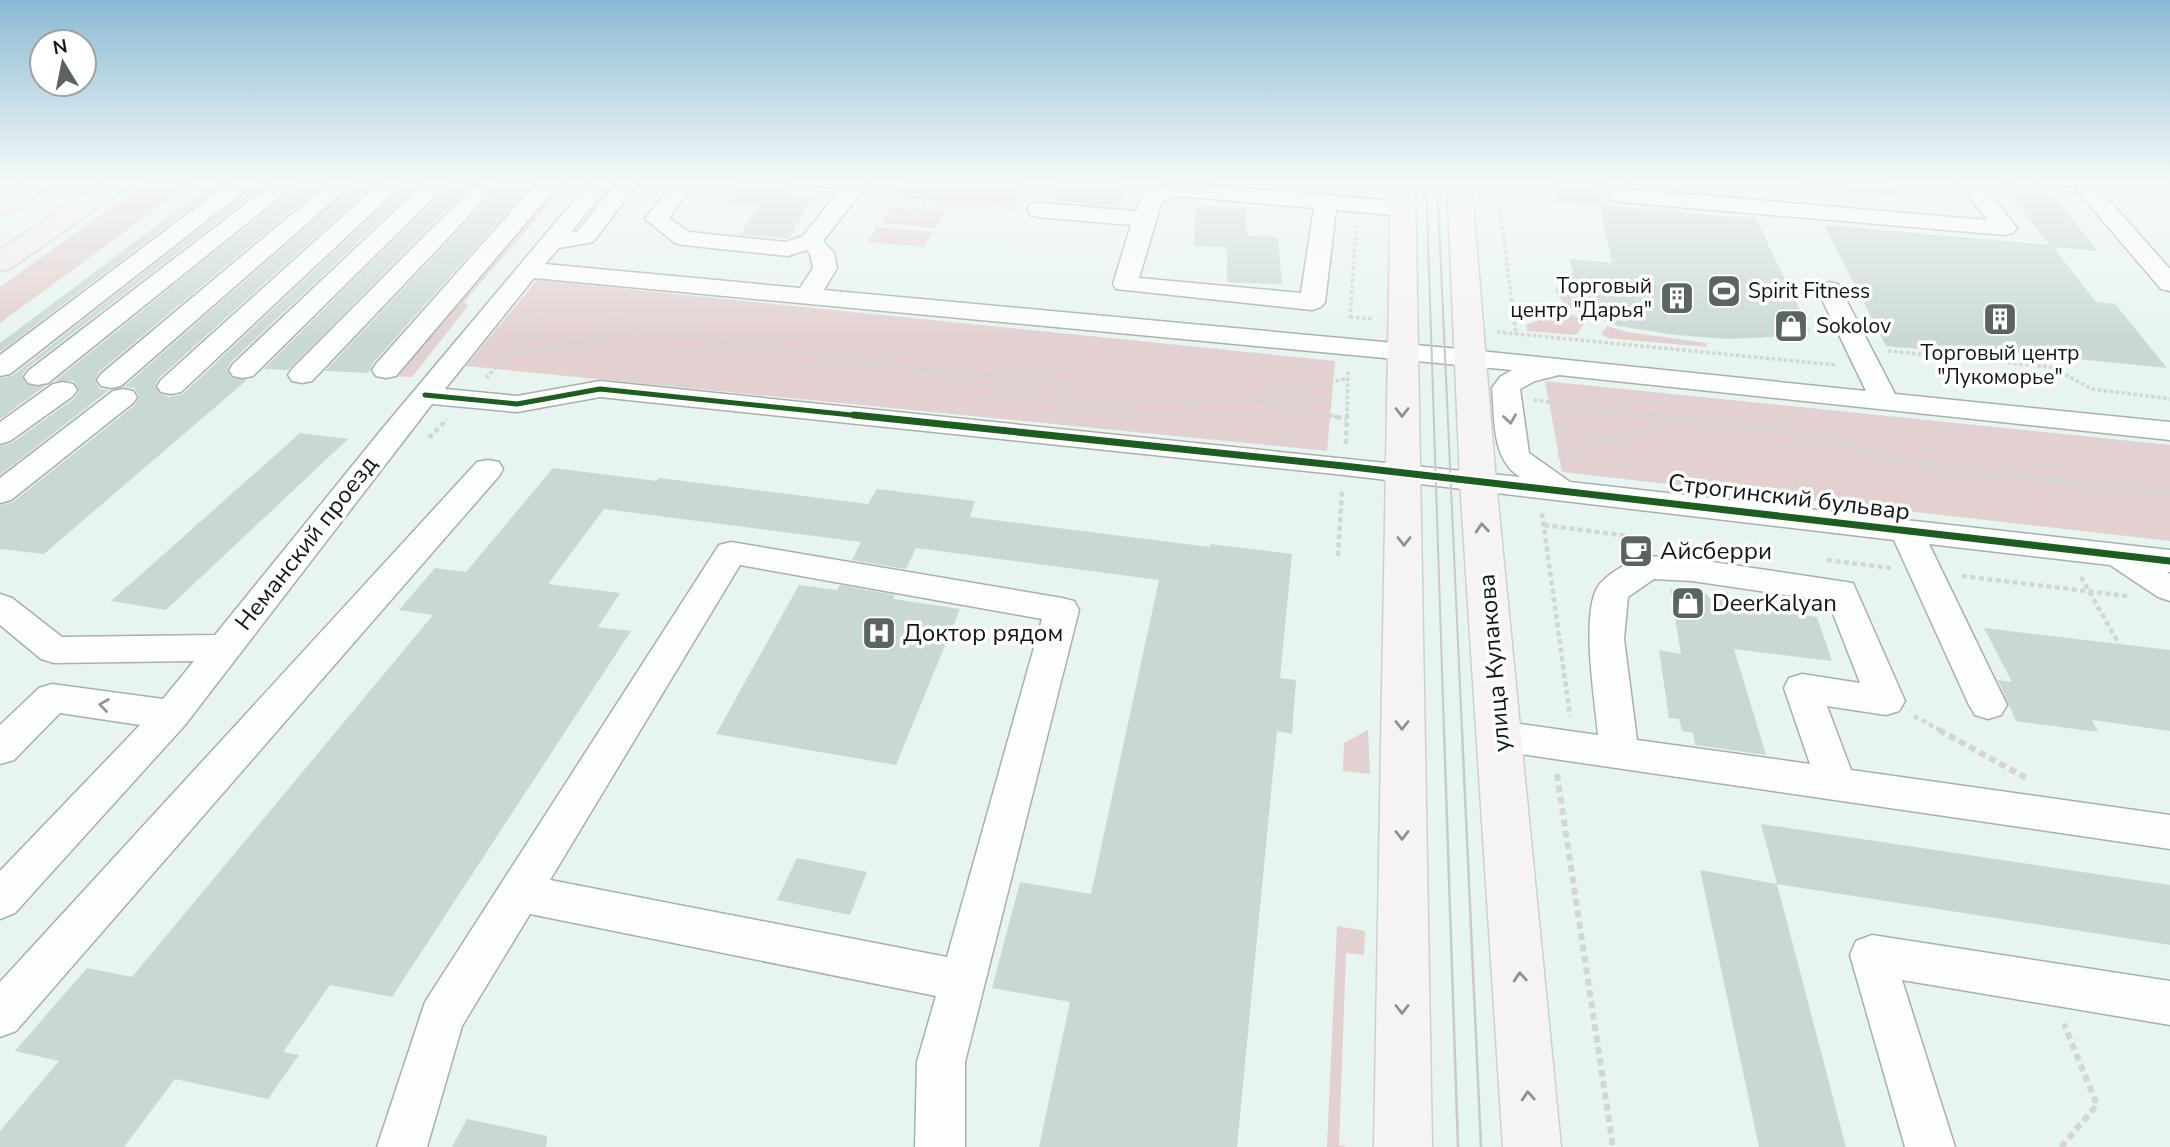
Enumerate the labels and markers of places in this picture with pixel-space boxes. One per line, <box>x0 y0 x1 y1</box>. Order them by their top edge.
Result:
place label: Торговый центр "Дарья" <box>1510 272 1652 324</box>
sports icon: Spirit Fitness <box>1705 272 1743 310</box>
place label: Spirit Fitness <box>1748 277 1870 305</box>
building icon: Торговый центр "Дарья" <box>1658 279 1696 317</box>
building icon: Торговый центр "Лукоморье" <box>1981 300 2019 338</box>
shop icon: Sokolov <box>1772 307 1810 345</box>
place label: Sokolov <box>1816 312 1891 340</box>
place label: Торговый центр "Лукоморье" <box>1921 339 2079 391</box>
cafe icon: Айсберри <box>1617 532 1655 570</box>
place label: Айсберри <box>1660 535 1772 567</box>
shop icon: DeerKalyan <box>1669 584 1707 622</box>
place label: DeerKalyan <box>1712 587 1837 619</box>
hospital icon: Доктор рядом <box>860 614 898 652</box>
place label: Доктор рядом <box>903 617 1063 649</box>

